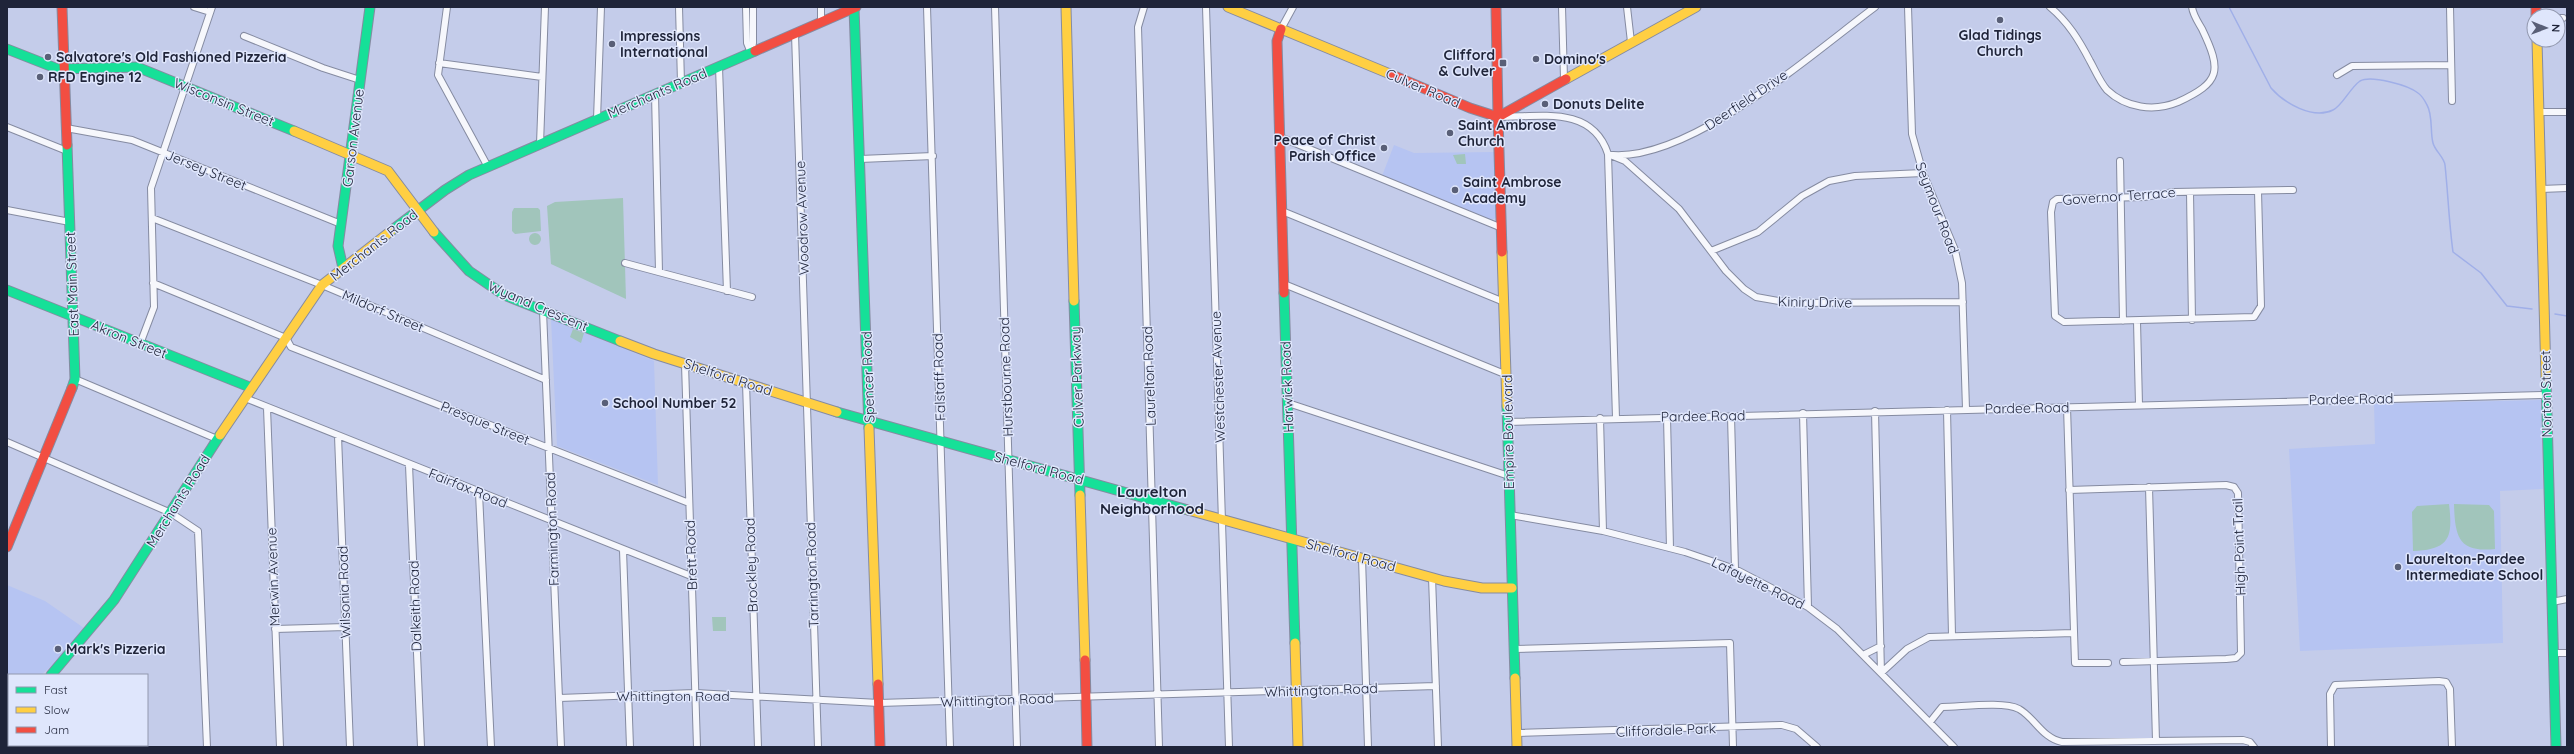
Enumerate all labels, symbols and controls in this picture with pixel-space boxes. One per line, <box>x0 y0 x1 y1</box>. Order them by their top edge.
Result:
north arrow <box>2526 8 2566 48</box>
marker: Glad Tidings Church <box>1995 15 2005 25</box>
text: N <box>2549 24 2563 32</box>
place label: Glad Tidings Church <box>1958 26 2042 60</box>
place label: Impressions International <box>620 27 708 61</box>
marker: Impressions International <box>607 39 617 49</box>
place label: Clifford & Culver <box>1439 46 1495 80</box>
place label: Salvatore's Old Fashioned Pizzeria <box>56 48 287 66</box>
place label: Domino's <box>1544 50 1606 68</box>
marker: Salvatore's Old Fashioned Pizzeria <box>43 52 53 62</box>
marker: Domino's <box>1531 54 1541 64</box>
marker: Clifford & Culver <box>1498 58 1508 68</box>
street label: Merchants Road <box>604 64 710 122</box>
street label: Culver Road <box>1383 64 1463 112</box>
street label: Deerfield Drive <box>1701 66 1791 134</box>
place label: RFD Engine 12 <box>48 68 142 86</box>
marker: RFD Engine 12 <box>35 72 45 82</box>
street label: Wisconsin Street <box>171 74 277 130</box>
street label: Garson Avenue <box>338 88 368 188</box>
place label: Donuts Delite <box>1553 95 1644 113</box>
marker: Donuts Delite <box>1540 99 1550 109</box>
place label: Saint Ambrose Church <box>1458 116 1557 150</box>
marker: Saint Ambrose Church <box>1445 128 1455 138</box>
place label: Peace of Christ Parish Office <box>1274 131 1376 165</box>
marker: Peace of Christ Parish Office <box>1379 143 1389 153</box>
street label: Jersey Street <box>163 146 249 195</box>
street label: Woodrow Avenue <box>791 160 813 276</box>
street label: Seymour Road <box>1911 160 1963 256</box>
place label: Saint Ambrose Academy <box>1463 173 1562 207</box>
street label: Governor Terrace <box>2062 183 2176 209</box>
marker: Saint Ambrose Academy <box>1450 185 1460 195</box>
street label: Merchants Road <box>326 205 422 285</box>
street label: East Main Street <box>61 231 83 337</box>
street label: Wyand Crescent <box>485 277 591 335</box>
street label: Mildorf Street <box>339 286 427 336</box>
street label: Kiniry Drive <box>1778 292 1852 312</box>
street label: Westchester Avenue <box>1207 311 1229 443</box>
street label: Akron Street <box>88 316 170 362</box>
street label: Hurstbourne Road <box>995 317 1017 437</box>
street label: Culver Parkway <box>1066 326 1088 428</box>
street label: Laurelton Road <box>1138 326 1160 426</box>
street label: Spencer Road <box>857 331 879 423</box>
street label: Falstaff Road <box>928 333 950 421</box>
street label: Harwick Road <box>1276 341 1298 433</box>
street label: Norton Street <box>2536 350 2556 438</box>
street label: Shelford Road <box>681 354 775 400</box>
street label: Empire Boulevard <box>1498 374 1518 490</box>
street label: Pardee Road <box>2308 389 2394 409</box>
place label: School Number 52 <box>613 394 737 412</box>
street label: Presque Street <box>438 397 532 449</box>
marker: School Number 52 <box>600 398 610 408</box>
street label: Pardee Road <box>1984 398 2070 418</box>
street label: Pardee Road <box>1660 406 1746 426</box>
street label: Shelford Road <box>992 447 1086 489</box>
street label: Merchants Road <box>142 451 214 551</box>
street label: Fairfax Road <box>426 464 510 512</box>
street label: Farmington Road <box>541 472 563 586</box>
district label: Laurelton Neighborhood <box>1100 482 1204 518</box>
street label: High Point Trail <box>2228 498 2250 596</box>
street label: Brockley Road <box>740 517 762 613</box>
street label: Brett Road <box>681 520 701 590</box>
street label: Tarrington Road <box>801 522 823 628</box>
street label: Merwin Avenue <box>262 527 284 627</box>
street label: Shelford Road <box>1304 534 1398 576</box>
street label: Wilsonia Road <box>333 545 355 639</box>
place label: Laurelton-Pardee Intermediate School <box>2406 550 2543 584</box>
street label: Lafayette Road <box>1709 553 1807 613</box>
street label: Dalkeith Road <box>404 560 426 652</box>
marker: Laurelton-Pardee Intermediate School <box>2393 562 2403 572</box>
place label: Mark's Pizzeria <box>66 640 166 658</box>
marker: Mark's Pizzeria <box>53 644 63 654</box>
legend <box>8 674 148 746</box>
street label: Whittington Road <box>1264 679 1378 701</box>
text: Fast <box>44 682 68 697</box>
street label: Whittington Road <box>616 687 730 705</box>
street label: Whittington Road <box>940 689 1054 711</box>
text: Slow <box>44 702 70 717</box>
street label: Cliffordale Park <box>1616 719 1716 741</box>
text: Jam <box>44 722 69 737</box>

